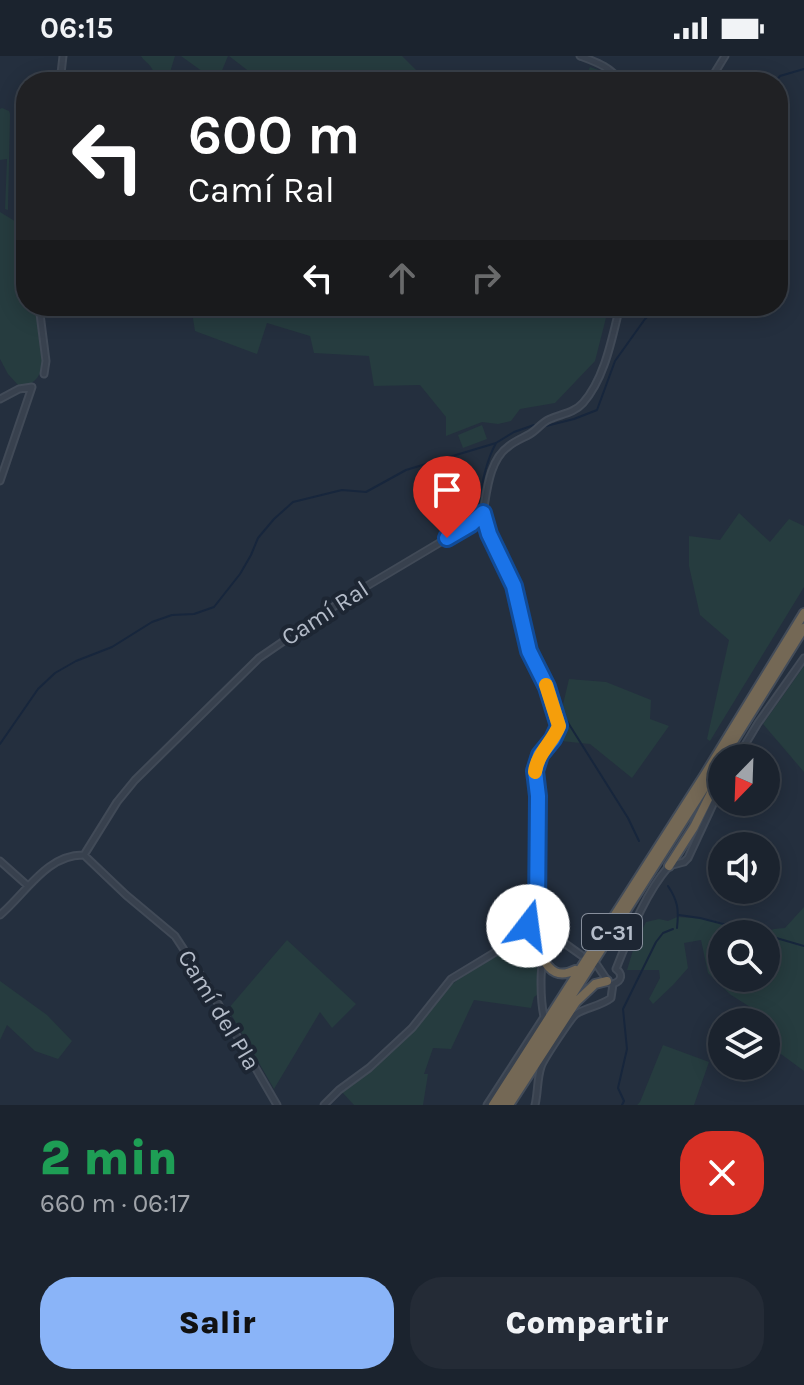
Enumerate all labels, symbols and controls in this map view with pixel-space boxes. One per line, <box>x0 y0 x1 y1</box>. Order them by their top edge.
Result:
text: 06:15 <box>40 10 113 46</box>
text: 600 m <box>188 102 360 167</box>
icon: left <box>56 104 160 208</box>
text: Camí Ral <box>188 169 335 211</box>
icon: left <box>296 256 340 300</box>
icon: ahead <box>380 256 424 300</box>
icon: right <box>464 256 508 300</box>
pin <box>413 456 481 538</box>
icon: arrive <box>425 468 469 512</box>
street label: Camí Ral <box>276 575 374 651</box>
north arrow <box>708 744 780 816</box>
map controls <box>708 744 780 1080</box>
button: sound <box>708 832 780 904</box>
position arrow <box>486 884 570 968</box>
road number: C-31 <box>582 914 642 950</box>
button: search <box>708 920 780 992</box>
street label: Camí del Pla <box>172 945 266 1075</box>
button: layers <box>708 1008 780 1080</box>
text: 2 min <box>40 1130 178 1186</box>
button: close <box>680 1131 764 1215</box>
text: 660 m · 06:17 <box>40 1188 190 1219</box>
button: Salir <box>40 1277 394 1369</box>
button: Compartir <box>410 1277 764 1369</box>

